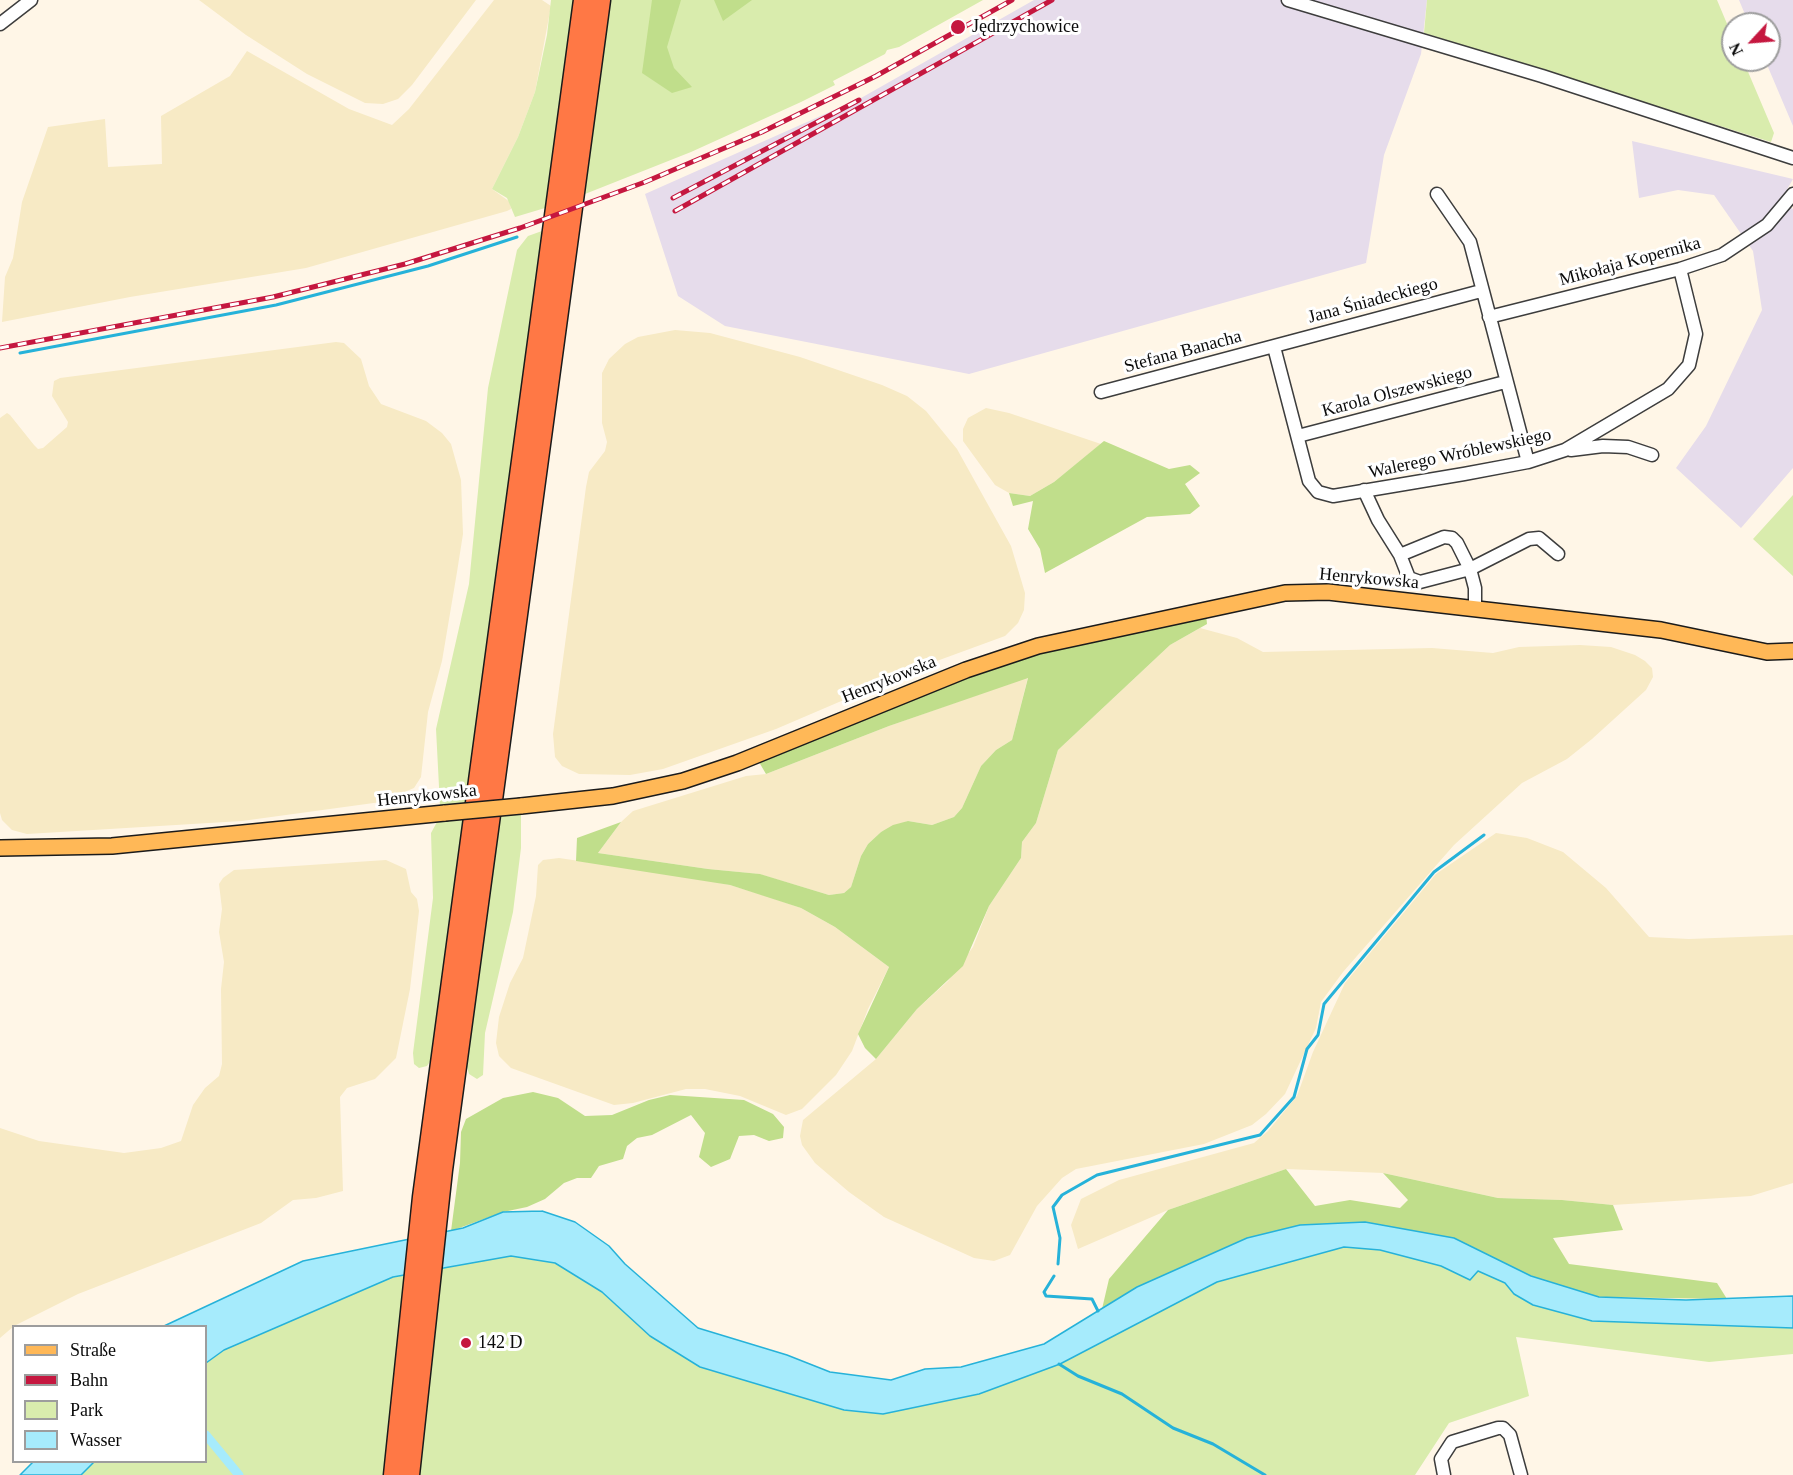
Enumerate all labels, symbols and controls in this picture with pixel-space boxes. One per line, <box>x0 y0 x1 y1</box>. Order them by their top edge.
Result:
north arrow <box>1721 12 1781 72</box>
place label: Jędrzychowice <box>972 16 1079 38</box>
marker: Jędrzychowice <box>949 18 967 36</box>
text: N <box>1726 40 1746 58</box>
street label: Mikołaja Kopernika <box>1557 233 1703 291</box>
street label: Jana Śniadeckiego <box>1306 273 1440 329</box>
street label: Stefana Banacha <box>1122 326 1244 378</box>
street label: Karola Olszewskiego <box>1320 362 1474 422</box>
street label: Walerego Wróblewskiego <box>1367 424 1553 484</box>
street label: Henrykowska <box>1318 564 1420 594</box>
street label: Henrykowska <box>839 651 939 709</box>
street label: Henrykowska <box>376 780 478 812</box>
legend <box>12 1325 207 1463</box>
place label: 142 D <box>478 1332 522 1354</box>
marker: 142 D <box>459 1336 473 1350</box>
text: Straße <box>70 1340 116 1360</box>
text: Bahn <box>70 1370 108 1390</box>
text: Park <box>70 1400 103 1420</box>
text: Wasser <box>70 1430 122 1450</box>

